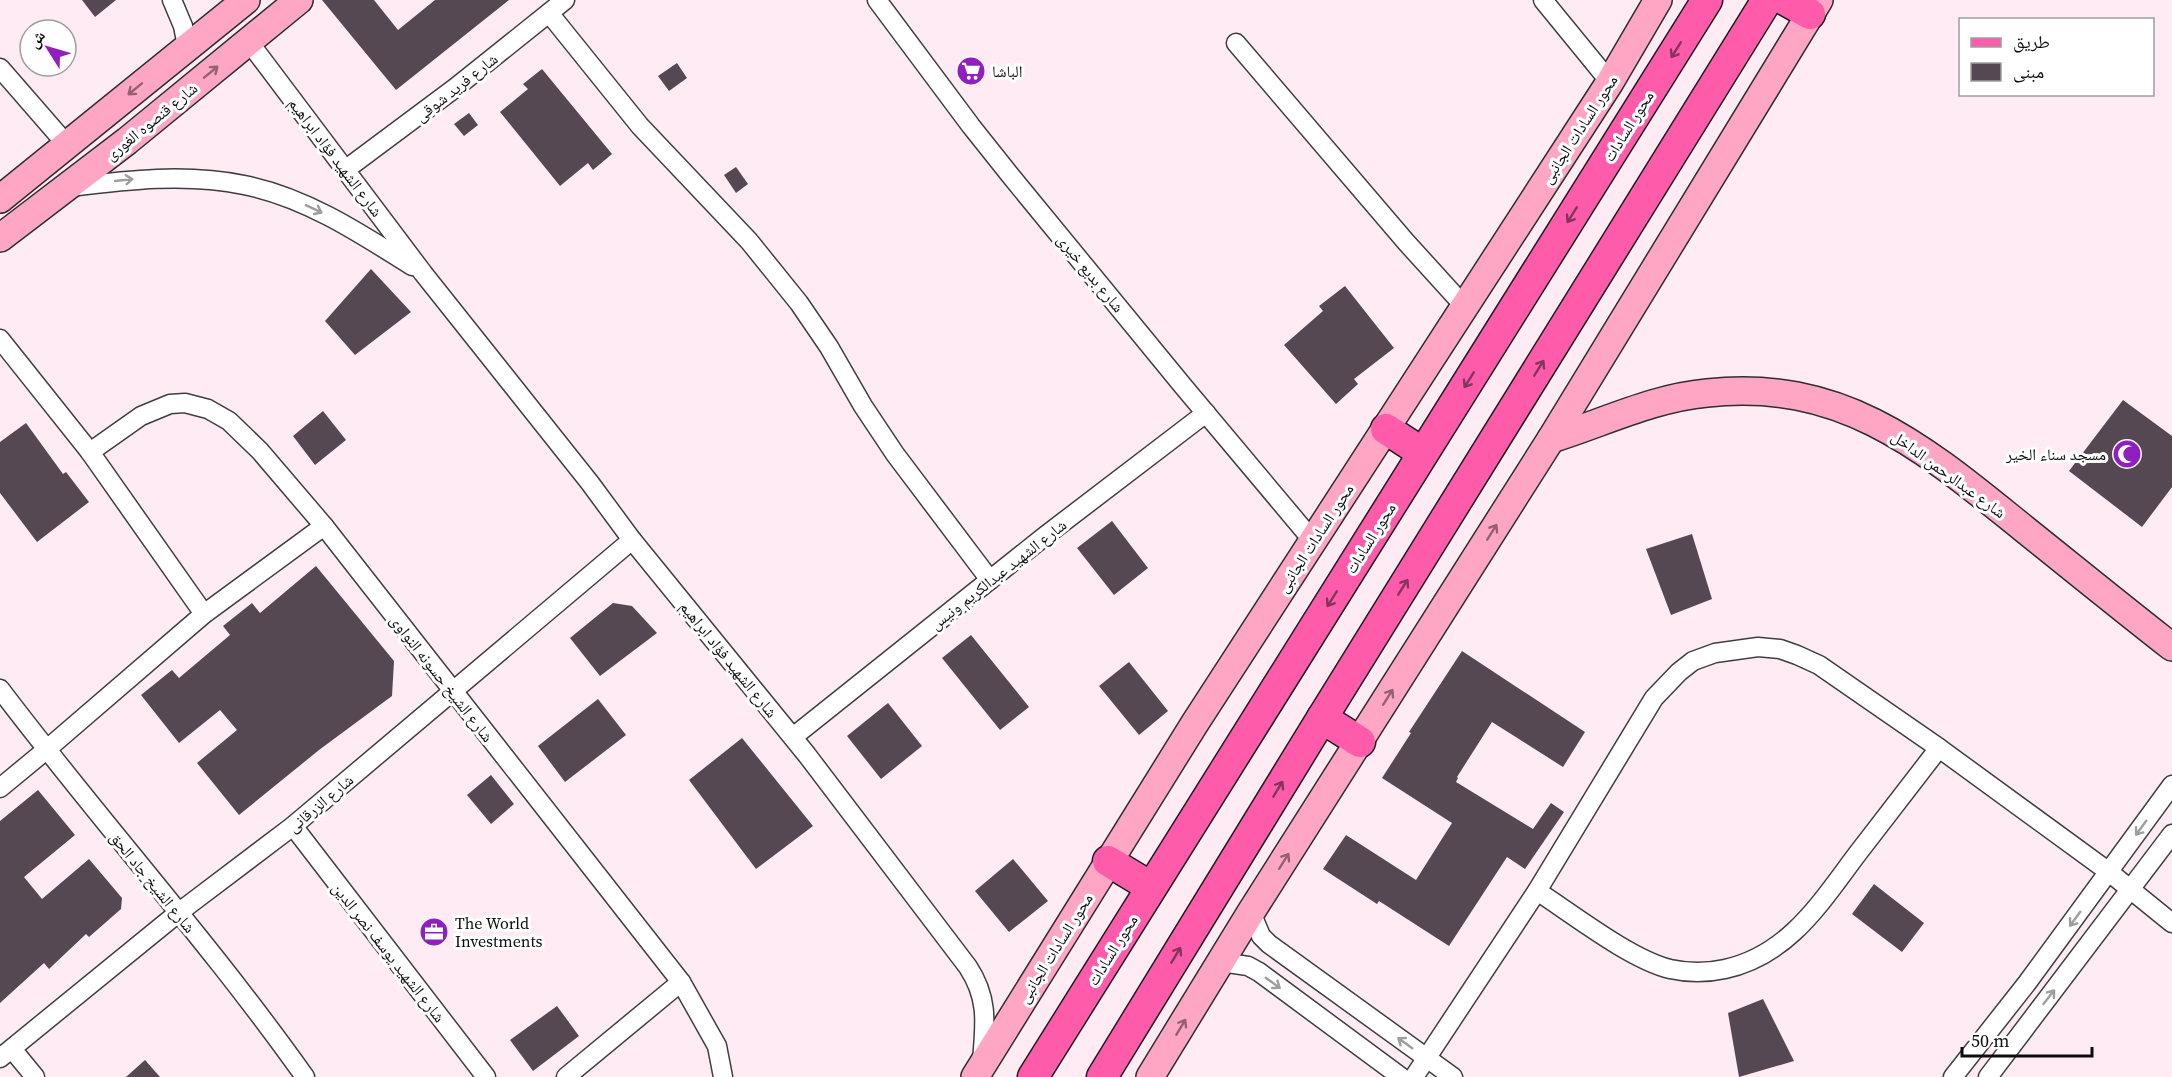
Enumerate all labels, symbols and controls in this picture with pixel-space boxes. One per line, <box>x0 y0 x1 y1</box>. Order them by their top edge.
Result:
north arrow <box>18 18 78 78</box>
legend <box>1959 18 2154 96</box>
text: ش <box>22 26 50 52</box>
text: طريق <box>2013 29 2050 54</box>
one-way arrow <box>1669 41 1681 58</box>
street label: شارع فريد شوقى <box>410 48 502 126</box>
supermarket icon: الباشا <box>955 55 987 87</box>
text: مبنى <box>2013 59 2044 84</box>
place label: الباشا <box>992 60 1023 82</box>
one-way arrow <box>203 66 219 79</box>
street label: محور السادات الجانبى <box>1536 70 1622 188</box>
street label: شارع قنصوه الغورى <box>100 77 202 165</box>
one-way arrow <box>127 83 143 96</box>
street label: محور السادات <box>1597 86 1659 166</box>
street label: شارع الشهيد فؤاد ابراهيم <box>284 93 388 221</box>
one-way arrow <box>113 174 133 185</box>
one-way arrow <box>304 204 322 216</box>
one-way arrow <box>1566 206 1578 223</box>
street label: شارع بديع خيرى <box>1052 229 1130 317</box>
one-way arrow <box>1533 360 1545 377</box>
one-way arrow <box>1462 371 1474 388</box>
street label: شارع عبدالرحمن الداخل <box>1887 425 2011 523</box>
mosque icon: مسجد سناء الخير <box>2111 438 2143 470</box>
place label: مسجد سناء الخير <box>2005 443 2106 465</box>
street label: محور السادات الجانبى <box>1272 479 1358 597</box>
street label: محور السادات <box>1339 498 1401 578</box>
street label: شارع الشهيد عبدالكريم ونيس <box>925 514 1071 634</box>
one-way arrow <box>1487 524 1499 541</box>
one-way arrow <box>1396 579 1409 596</box>
one-way arrow <box>1325 590 1337 607</box>
street label: شارع الشهيد فؤاد ابراهيم <box>675 596 783 722</box>
street label: شارع الشيخ حسونه النواوى <box>385 610 499 746</box>
one-way arrow <box>1382 689 1394 706</box>
street label: شارع الزرقانى <box>282 769 358 837</box>
one-way arrow <box>1272 781 1284 798</box>
one-way arrow <box>2135 820 2147 836</box>
street label: شارع الشيخ جاد الحق <box>105 827 201 937</box>
one-way arrow <box>1277 853 1290 870</box>
street label: شارع الشهيد يوسف نصر الدين <box>327 877 451 1027</box>
street label: محور السادات الجانبى <box>1012 889 1098 1007</box>
street label: محور السادات <box>1081 910 1143 990</box>
one-way arrow <box>2068 910 2081 926</box>
place label: The World Investments <box>455 912 543 952</box>
office icon: The World Investments <box>418 916 450 948</box>
one-way arrow <box>1171 947 1183 964</box>
one-way arrow <box>1265 977 1281 989</box>
one-way arrow <box>2043 990 2056 1006</box>
one-way arrow <box>1175 1019 1187 1036</box>
scale bar <box>1962 1020 2092 1058</box>
text: 50 m <box>1971 1028 2009 1053</box>
one-way arrow <box>1398 1037 1414 1049</box>

